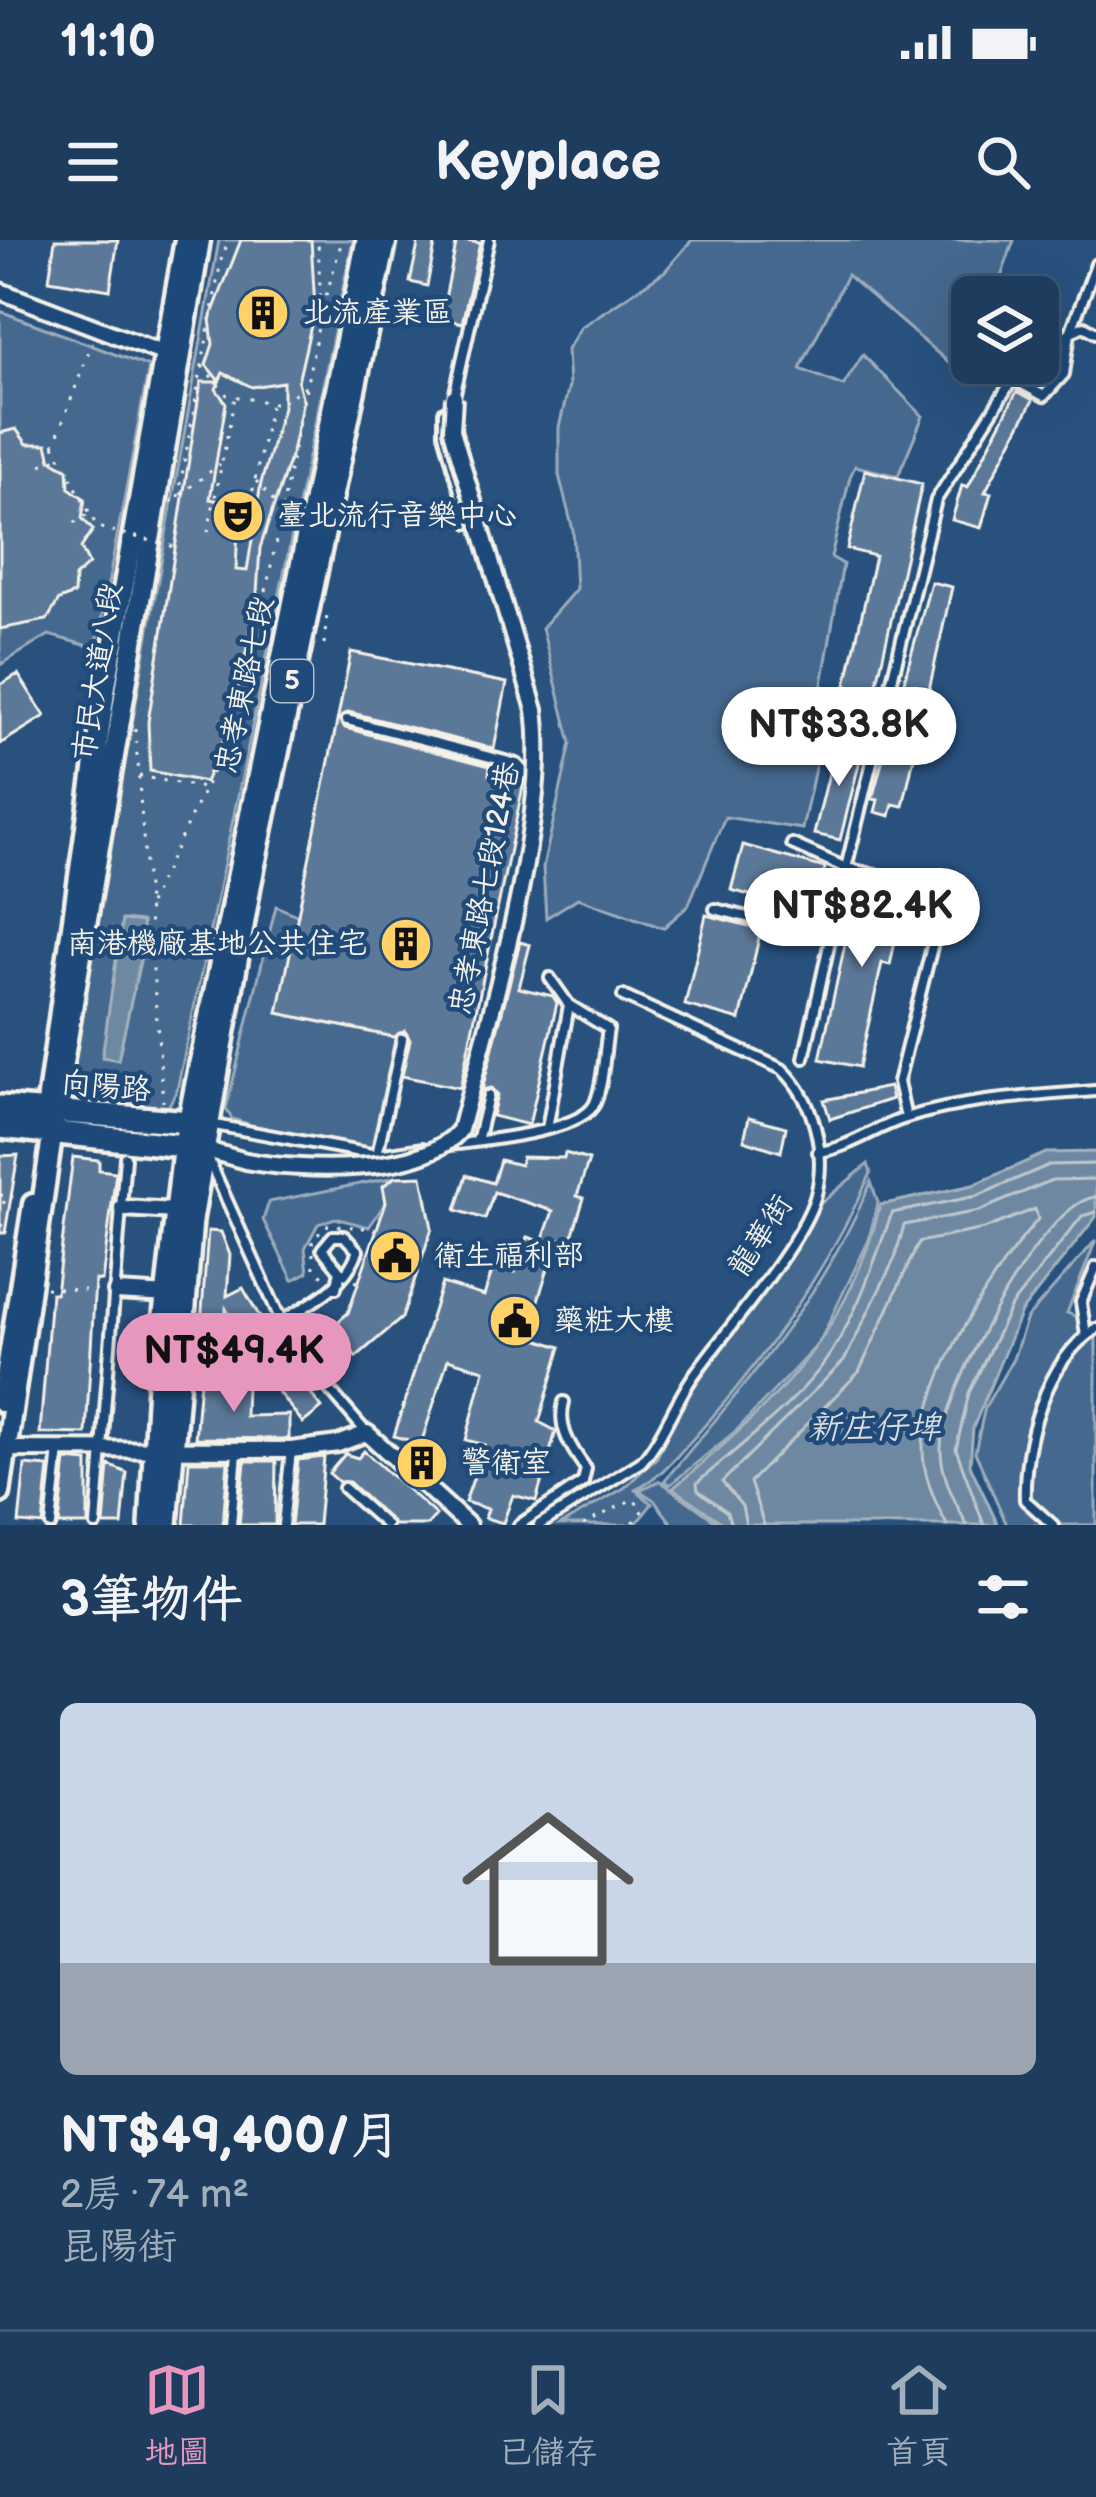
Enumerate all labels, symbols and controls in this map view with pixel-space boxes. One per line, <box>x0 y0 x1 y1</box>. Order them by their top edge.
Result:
text: 11:10 <box>60 15 156 70</box>
icon: menu <box>60 129 126 195</box>
icon: search <box>970 129 1036 195</box>
text: Keyplace <box>435 130 661 195</box>
map controls <box>951 276 1059 384</box>
button: layers <box>951 276 1059 384</box>
building icon: 北流產業區 <box>235 285 291 341</box>
place label: 北流產業區 <box>302 295 452 331</box>
theatre icon: 臺北流行音樂中心 <box>210 488 266 544</box>
place label: 臺北流行音樂中心 <box>277 498 517 534</box>
street label: 市民大道八段 <box>66 580 130 764</box>
street label: 忠孝東路七段 <box>209 593 281 777</box>
road number: 5 <box>271 660 313 702</box>
pin: NT$33.8K <box>715 687 963 789</box>
text: NT$33.8K <box>748 702 930 749</box>
street label: 忠孝東路七段124巷 <box>443 758 527 1018</box>
pin: NT$82.4K <box>738 868 986 970</box>
text: NT$82.4K <box>771 883 953 930</box>
building icon: 南港機廠基地公共住宅 <box>378 916 434 972</box>
place label: 南港機廠基地公共住宅 <box>67 926 367 962</box>
street label: 向陽路 <box>60 1065 152 1109</box>
street label: 龍華街 <box>721 1188 801 1284</box>
public building icon: 衛生福利部 <box>367 1228 423 1284</box>
place label: 衛生福利部 <box>434 1238 584 1274</box>
public building icon: 藥粧大樓 <box>487 1293 543 1349</box>
place label: 藥粧大樓 <box>554 1303 674 1339</box>
pin: NT$49.4K <box>110 1313 358 1415</box>
text: NT$49.4K <box>143 1328 325 1375</box>
water label: 新庄仔埤 <box>808 1408 943 1448</box>
building icon: 警衛室 <box>394 1435 450 1491</box>
place label: 警衛室 <box>461 1445 551 1481</box>
icon: filters <box>970 1564 1036 1630</box>
text: 3筆物件 <box>60 1570 243 1631</box>
icon: home <box>440 1781 656 1997</box>
text: NT$49,400/月 <box>60 2106 401 2167</box>
text: 2房 · 74 m² <box>60 2172 249 2219</box>
text: 昆陽街 <box>60 2224 177 2271</box>
tab: 地圖 <box>144 2357 210 2473</box>
tab: 已儲存 <box>498 2357 597 2473</box>
tab: 首頁 <box>886 2357 952 2473</box>

